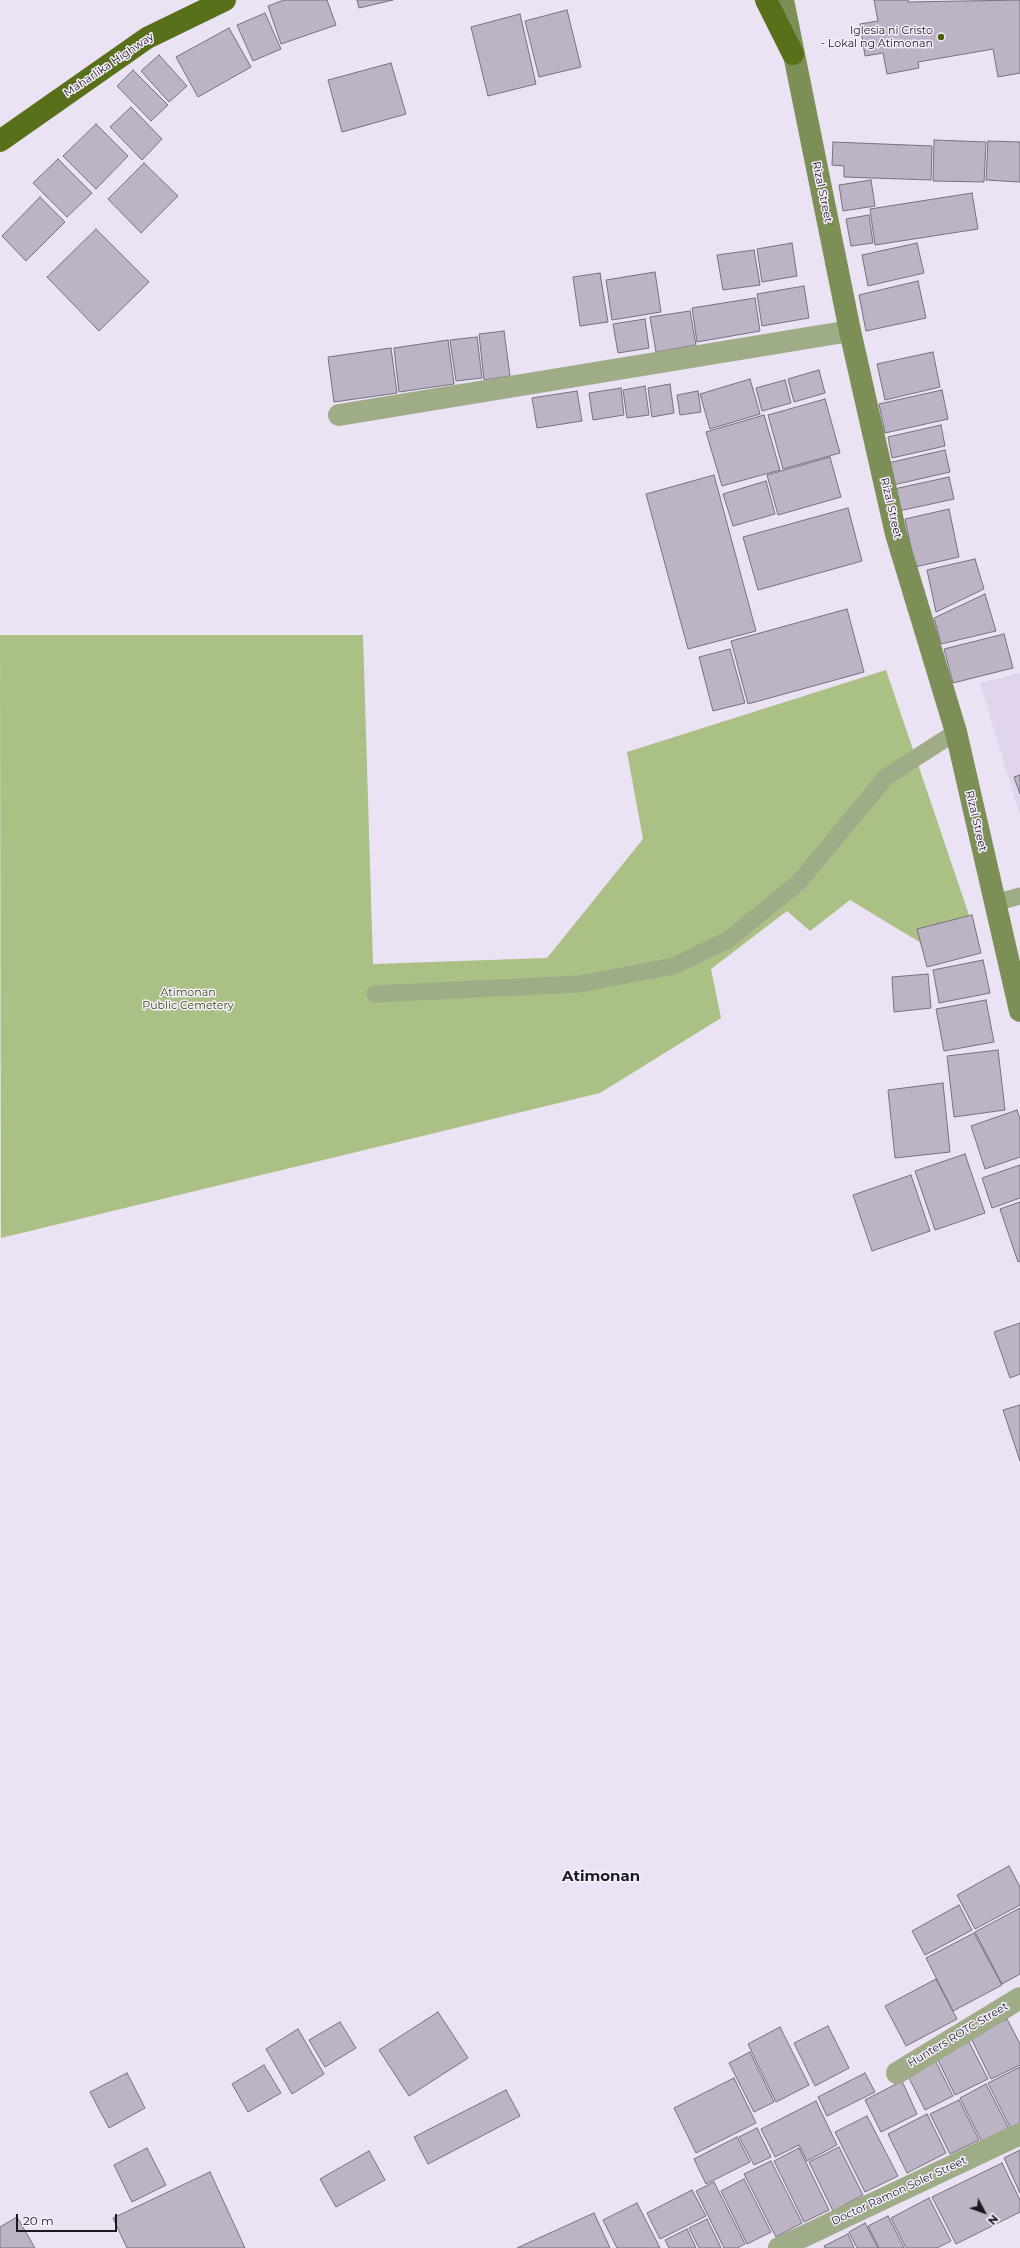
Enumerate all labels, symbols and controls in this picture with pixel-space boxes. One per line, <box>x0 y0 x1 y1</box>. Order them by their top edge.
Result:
place label: Iglesia ni Cristo - Lokal ng Atimonan <box>821 24 933 50</box>
street label: Maharlika Highway <box>62 30 156 100</box>
marker: Iglesia ni Cristo - Lokal ng Atimonan <box>936 32 946 42</box>
street label: Rizal Street <box>809 160 835 224</box>
street label: Rizal Street <box>878 476 904 540</box>
street label: Rizal Street <box>963 789 989 853</box>
park label: Atimonan Public Cemetery <box>142 986 234 1012</box>
district label: Atimonan <box>562 1868 640 1886</box>
street label: Hunters ROTC Street <box>906 2000 1010 2070</box>
street label: Doctor Ramon Soler Street <box>829 2154 969 2228</box>
north arrow <box>964 2192 1004 2232</box>
scale bar <box>18 2206 119 2232</box>
text: N <box>985 2212 1001 2228</box>
text: 20 m <box>23 2213 54 2228</box>

